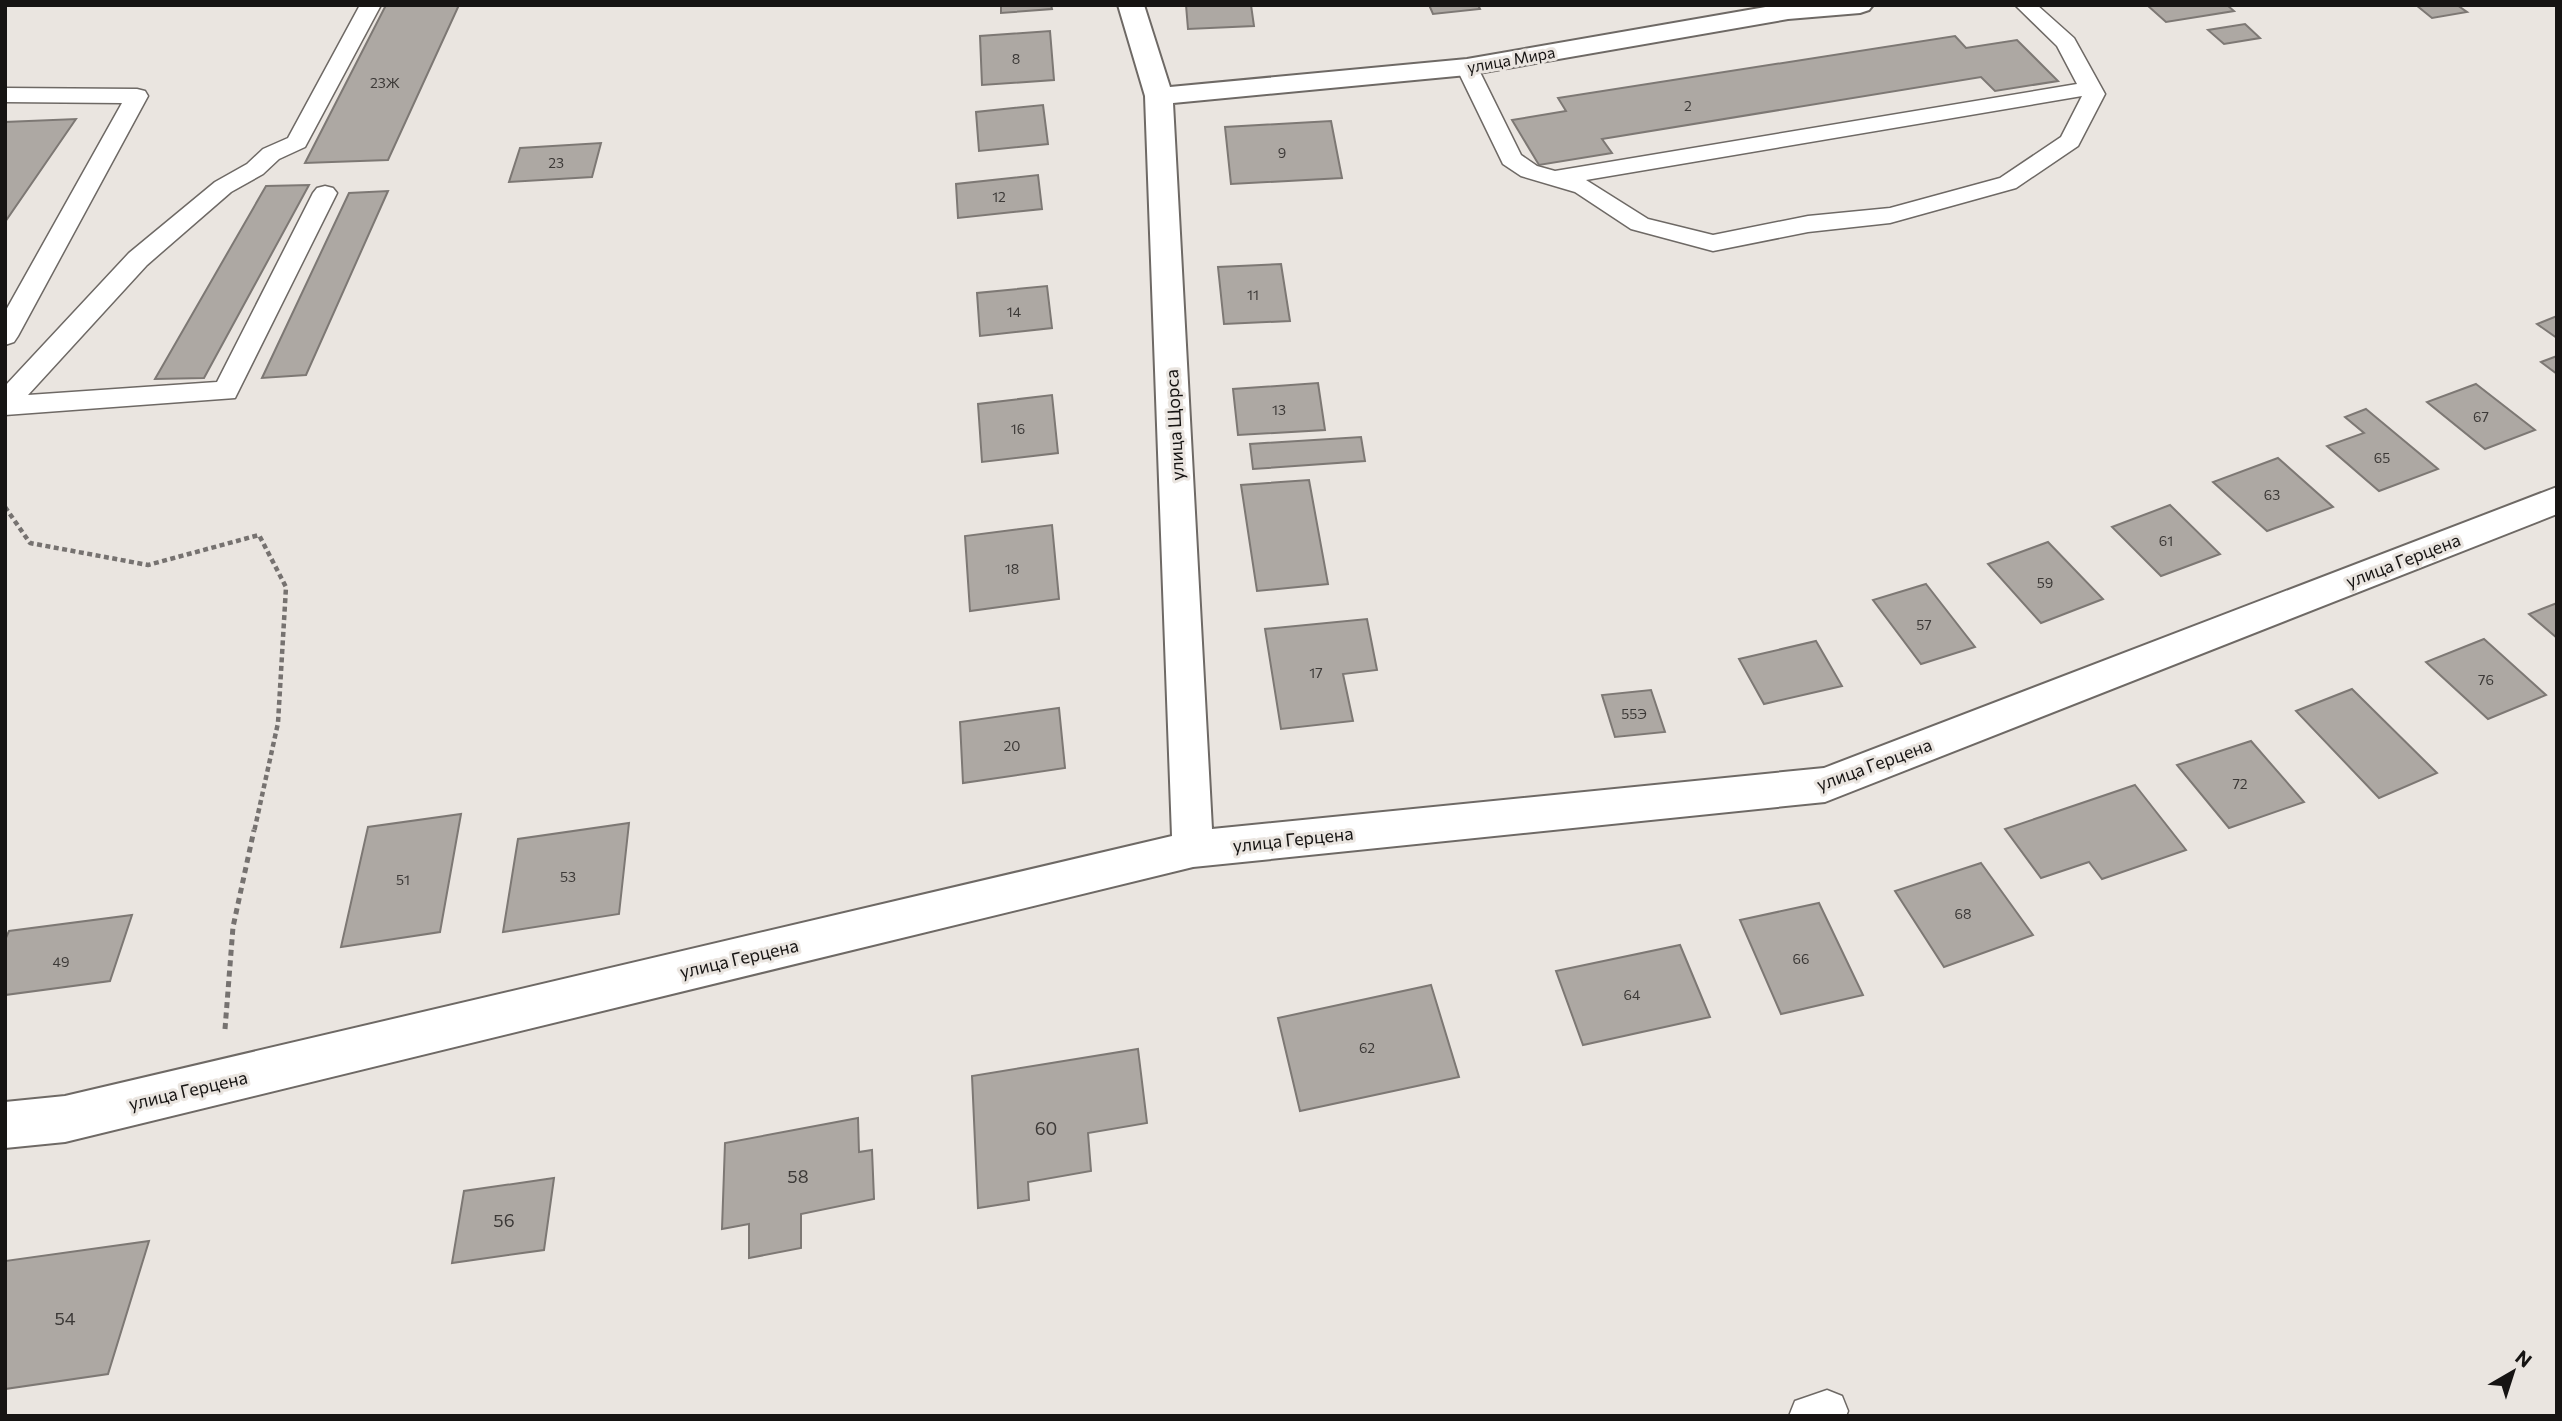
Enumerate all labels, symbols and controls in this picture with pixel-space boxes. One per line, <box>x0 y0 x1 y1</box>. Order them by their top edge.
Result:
street label: улица Мира <box>1466 42 1556 76</box>
house number: 8 <box>1012 50 1020 67</box>
house number: 23Ж <box>370 74 400 91</box>
house number: 2 <box>1684 97 1692 114</box>
house number: 9 <box>1278 144 1286 161</box>
house number: 23 <box>548 154 564 171</box>
house number: 12 <box>992 188 1006 205</box>
house number: 11 <box>1247 286 1259 303</box>
house number: 14 <box>1007 303 1022 320</box>
street label: улица Щорса <box>1160 369 1188 481</box>
house number: 13 <box>1272 401 1286 418</box>
house number: 67 <box>2473 408 2489 425</box>
house number: 16 <box>1011 420 1025 437</box>
house number: 65 <box>2374 449 2390 466</box>
house number: 63 <box>2264 486 2280 503</box>
street label: улица Герцена <box>2343 528 2463 592</box>
house number: 61 <box>2159 532 2173 549</box>
house number: 18 <box>1005 560 1019 577</box>
house number: 59 <box>2037 574 2053 591</box>
house number: 57 <box>1916 616 1932 633</box>
house number: 17 <box>1309 664 1323 681</box>
house number: 76 <box>2478 671 2494 688</box>
house number: 55Э <box>1621 705 1647 722</box>
street label: улица Герцена <box>1813 733 1935 795</box>
house number: 20 <box>1004 737 1020 754</box>
house number: 72 <box>2232 775 2248 792</box>
street label: улица Герцена <box>1232 822 1354 856</box>
house number: 53 <box>560 868 576 885</box>
house number: 51 <box>396 871 410 888</box>
house number: 68 <box>1955 905 1972 922</box>
street label: улица Герцена <box>678 934 800 982</box>
house number: 66 <box>1793 950 1810 967</box>
house number: 49 <box>53 953 69 970</box>
house number: 64 <box>1624 986 1641 1003</box>
house number: 62 <box>1359 1039 1375 1056</box>
street label: улица Герцена <box>127 1066 249 1114</box>
house number: 60 <box>1035 1117 1057 1139</box>
house number: 58 <box>787 1165 809 1187</box>
house number: 56 <box>493 1209 515 1231</box>
house number: 54 <box>54 1307 76 1329</box>
north arrow <box>2478 1337 2548 1407</box>
text: N <box>2511 1345 2537 1372</box>

